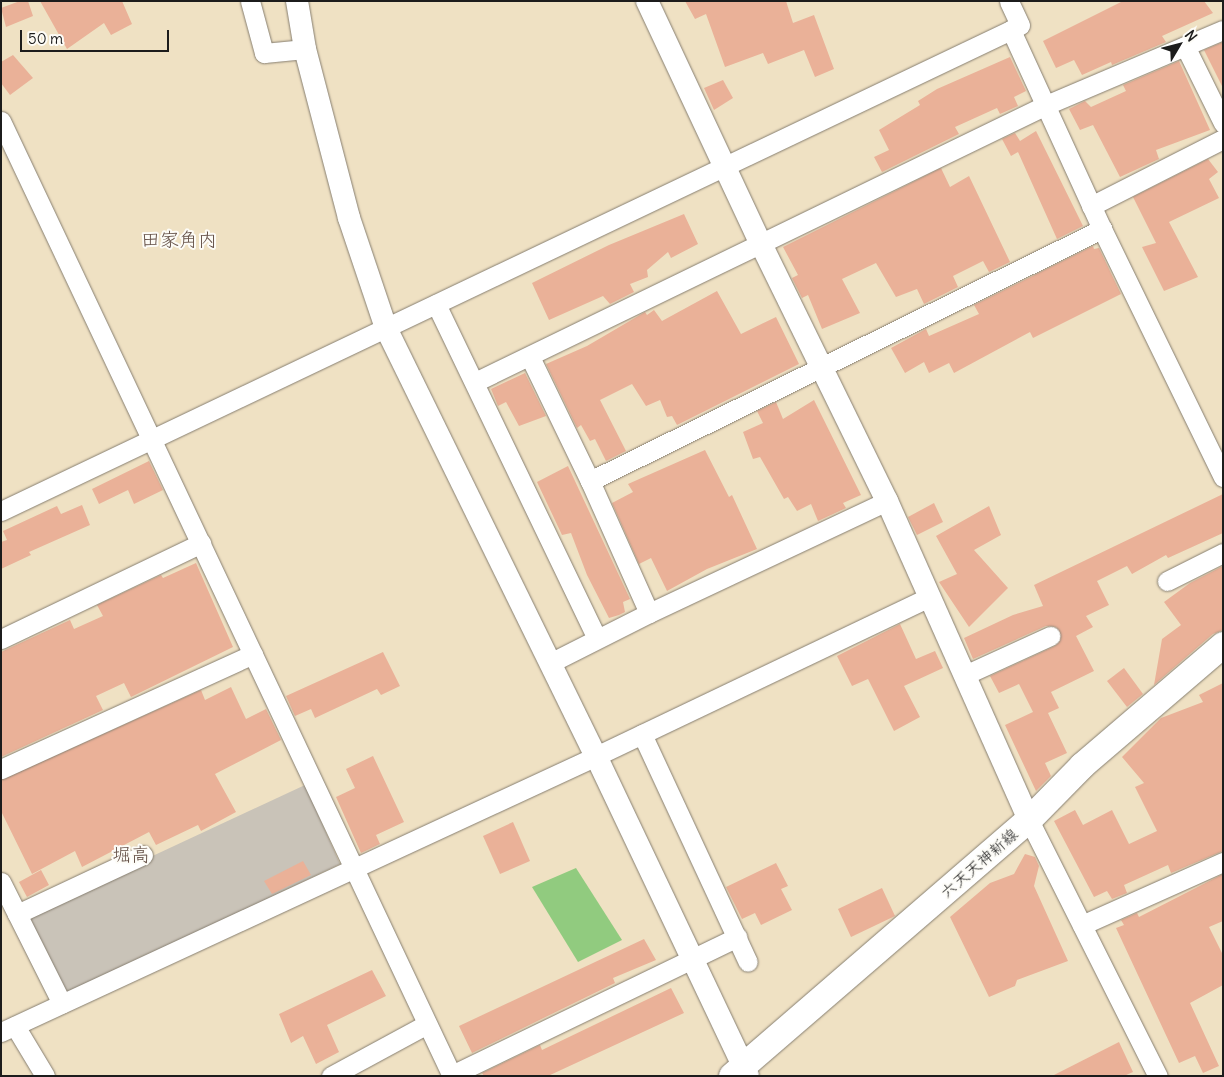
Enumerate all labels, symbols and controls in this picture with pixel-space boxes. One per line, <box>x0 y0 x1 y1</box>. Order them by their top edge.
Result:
scale bar <box>22 20 171 52</box>
north arrow <box>1154 20 1204 70</box>
text: N <box>1181 27 1201 45</box>
text: 50 m <box>28 29 63 48</box>
district label: 田家角内 <box>141 229 217 251</box>
street label: 六天天神新線 <box>936 824 1022 902</box>
district label: 堀高 <box>112 844 150 866</box>

